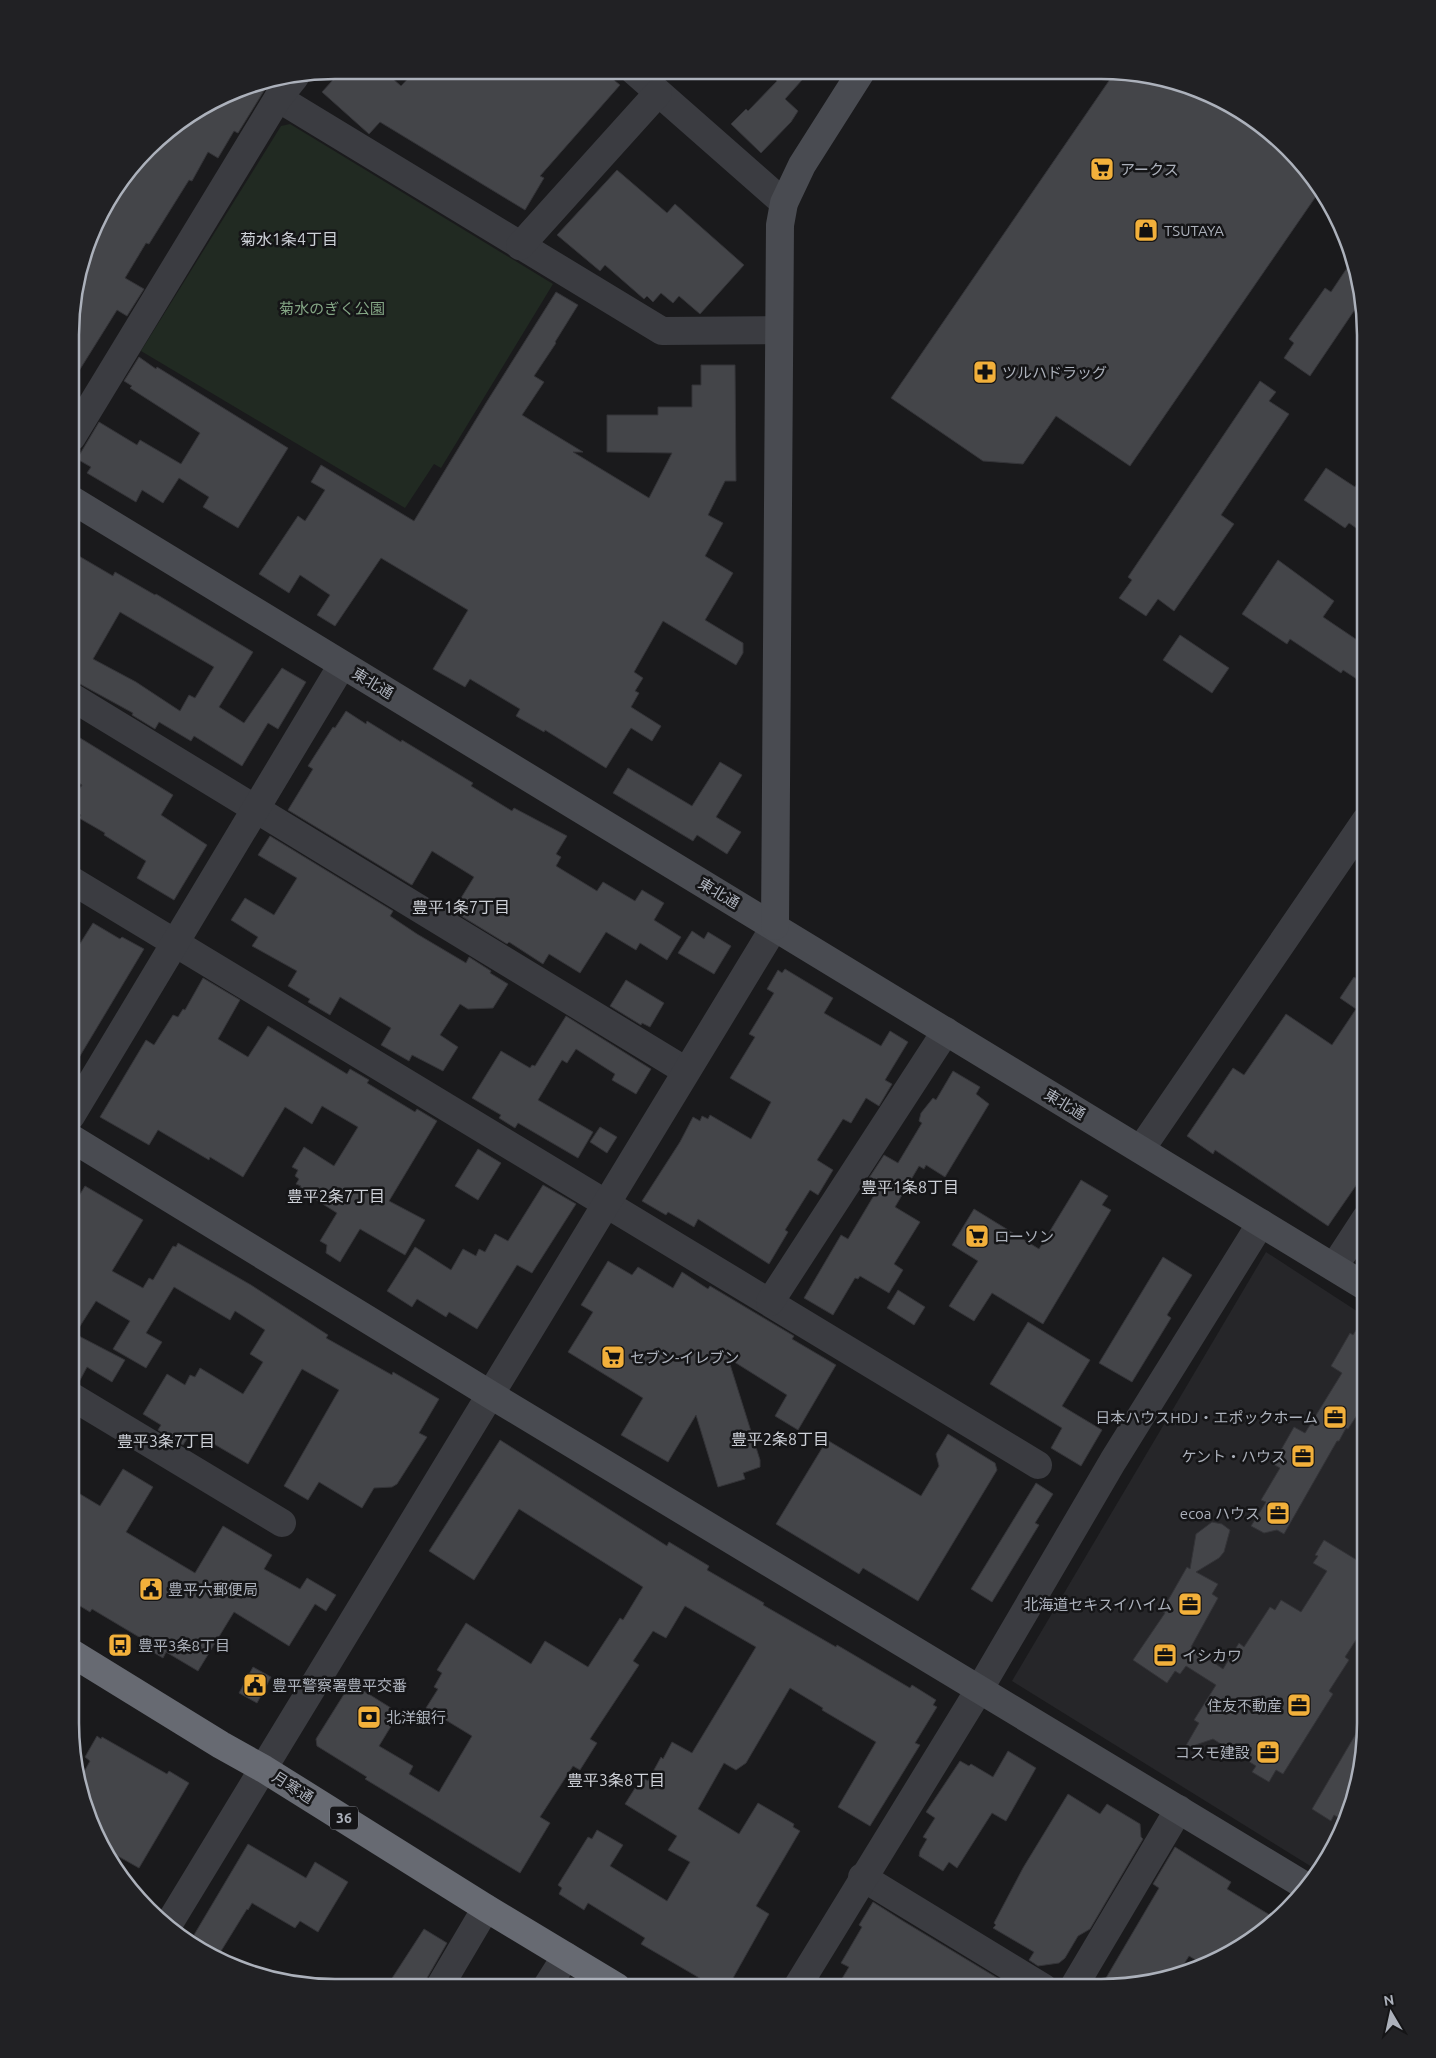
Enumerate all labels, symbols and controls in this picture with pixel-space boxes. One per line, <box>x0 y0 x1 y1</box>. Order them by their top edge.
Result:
supermarket icon: アークス <box>1089 156 1115 182</box>
place label: アークス <box>1120 161 1179 178</box>
shop icon: TSUTAYA <box>1133 217 1159 243</box>
place label: TSUTAYA <box>1164 222 1224 239</box>
district label: 菊水1条4丁目 <box>240 230 338 248</box>
park label: 菊水のぎく公園 <box>279 300 385 317</box>
pharmacy icon: ツルハドラッグ <box>972 359 998 385</box>
place label: ツルハドラッグ <box>1002 364 1107 381</box>
street label: 東北通 <box>349 664 397 702</box>
street label: 東北通 <box>695 874 743 912</box>
district label: 豊平1条7丁目 <box>412 898 510 916</box>
street label: 東北通 <box>1041 1085 1089 1123</box>
district label: 豊平1条8丁目 <box>861 1178 959 1196</box>
district label: 豊平2条7丁目 <box>287 1187 385 1205</box>
supermarket icon: ローソン <box>964 1223 990 1249</box>
place label: ローソン <box>994 1228 1054 1245</box>
supermarket icon: セブン-イレブン <box>600 1344 626 1370</box>
place label: セブン-イレブン <box>630 1349 739 1366</box>
office icon: 日本ハウスHDJ・エポックホーム <box>1322 1404 1348 1430</box>
place label: 日本ハウスHDJ・エポックホーム <box>1095 1409 1318 1426</box>
district label: 豊平2条8丁目 <box>731 1430 829 1448</box>
district label: 豊平3条7丁目 <box>117 1432 215 1450</box>
office icon: ケント・ハウス <box>1290 1443 1316 1469</box>
place label: ケント・ハウス <box>1181 1448 1286 1465</box>
office icon: ecoa ハウス <box>1265 1500 1291 1526</box>
place label: ecoa ハウス <box>1180 1505 1260 1522</box>
public building icon: 豊平六郵便局 <box>138 1576 164 1602</box>
place label: 豊平六郵便局 <box>168 1581 258 1598</box>
office icon: 北海道セキスイハイム <box>1177 1591 1203 1617</box>
place label: 北海道セキスイハイム <box>1023 1596 1172 1613</box>
bus stop icon: 豊平3条8丁目 <box>107 1632 133 1658</box>
place label: 豊平3条8丁目 <box>138 1637 230 1654</box>
office icon: イシカワ <box>1152 1642 1178 1668</box>
place label: イシカワ <box>1182 1647 1242 1664</box>
public building icon: 豊平警察署豊平交番 <box>242 1672 268 1698</box>
place label: 豊平警察署豊平交番 <box>272 1677 407 1694</box>
office icon: 住友不動産 <box>1286 1692 1312 1718</box>
place label: 住友不動産 <box>1207 1697 1282 1714</box>
bank icon: 北洋銀行 <box>356 1704 382 1730</box>
place label: 北洋銀行 <box>386 1709 446 1726</box>
office icon: コスモ建設 <box>1255 1739 1281 1765</box>
place label: コスモ建設 <box>1175 1744 1250 1761</box>
street label: 月寒通 <box>269 1768 317 1806</box>
district label: 豊平3条8丁目 <box>567 1771 665 1789</box>
road number: 36 <box>330 1806 358 1830</box>
north arrow <box>1366 1988 1416 2038</box>
text: N <box>1383 1991 1395 2009</box>

